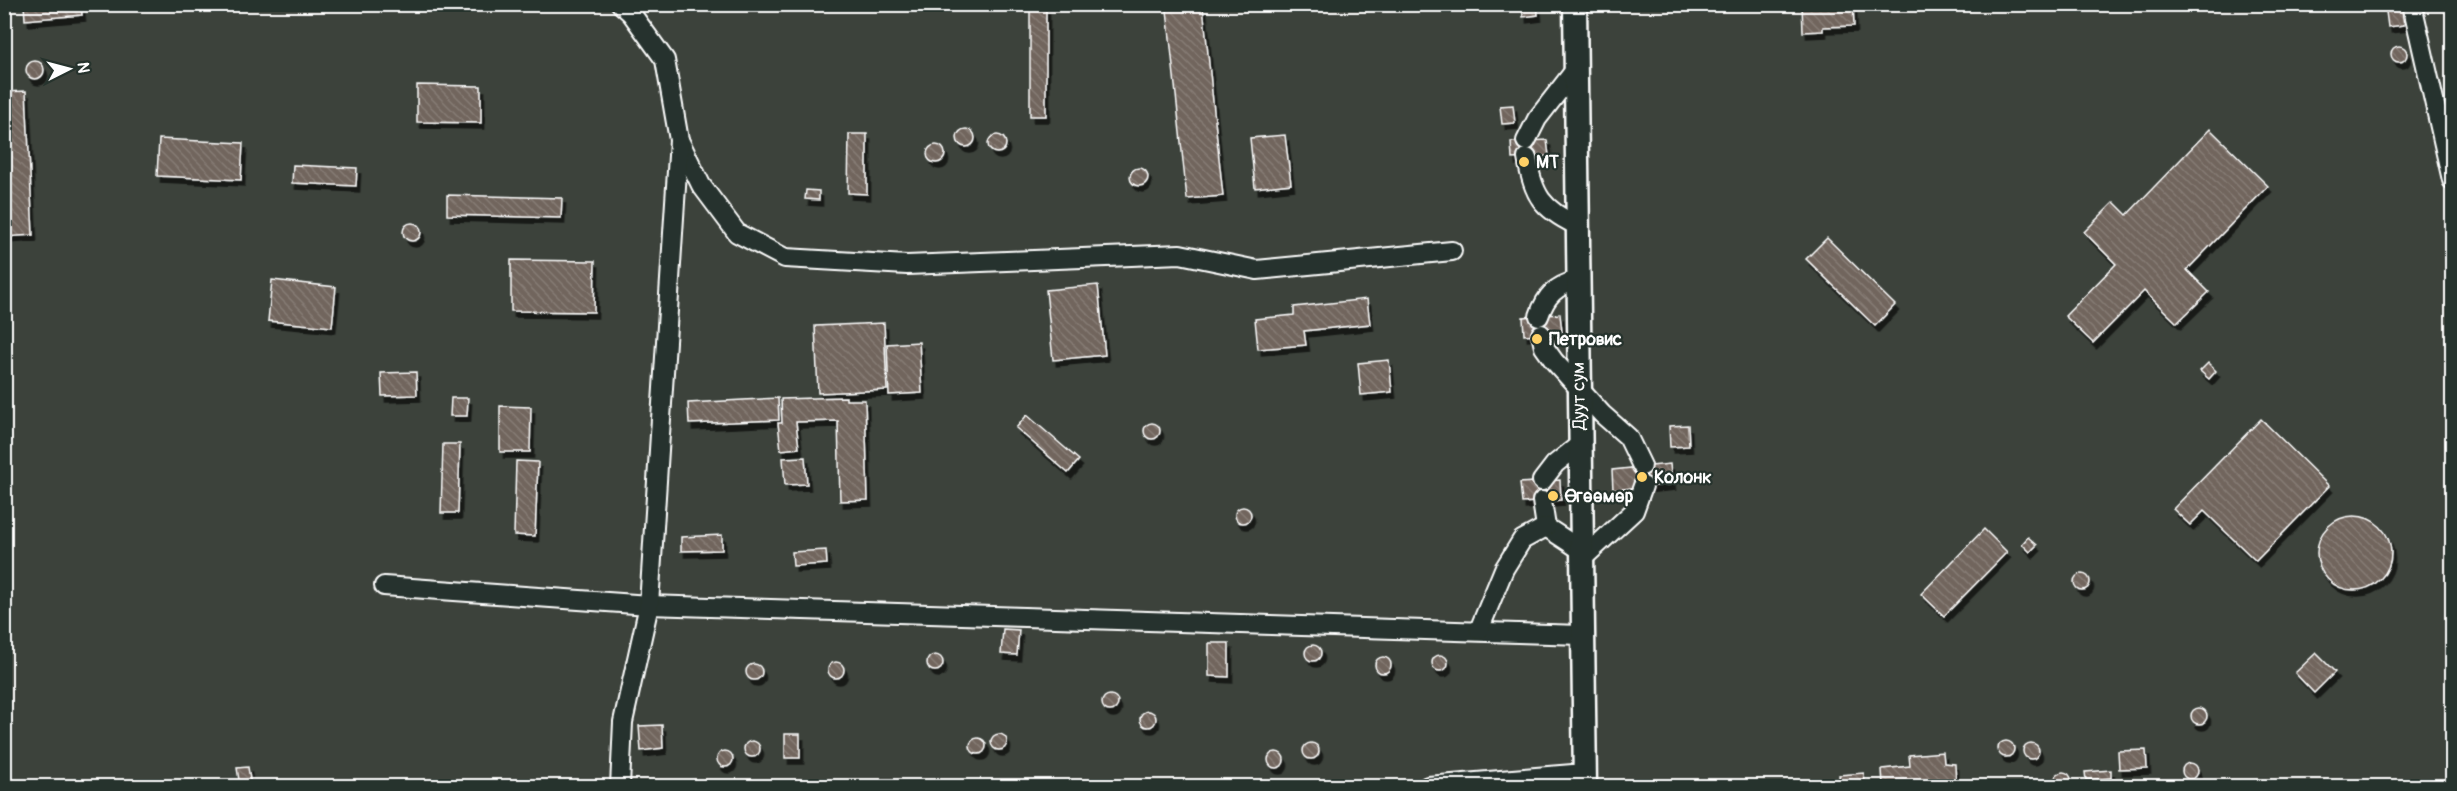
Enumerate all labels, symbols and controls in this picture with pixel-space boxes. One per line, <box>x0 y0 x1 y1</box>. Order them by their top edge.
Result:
north arrow <box>39 39 99 99</box>
text: N <box>72 61 93 74</box>
place label: MT <box>1536 151 1559 174</box>
marker: MT <box>1517 155 1531 169</box>
place label: Петровиc <box>1549 328 1622 351</box>
marker: Петровиc <box>1530 332 1544 346</box>
street label: Дуут сум <box>1567 362 1591 431</box>
place label: Колонк <box>1654 466 1711 489</box>
marker: Колонк <box>1635 470 1649 484</box>
place label: Өгөөмөр <box>1564 485 1634 508</box>
marker: Өгөөмөр <box>1546 489 1560 503</box>

